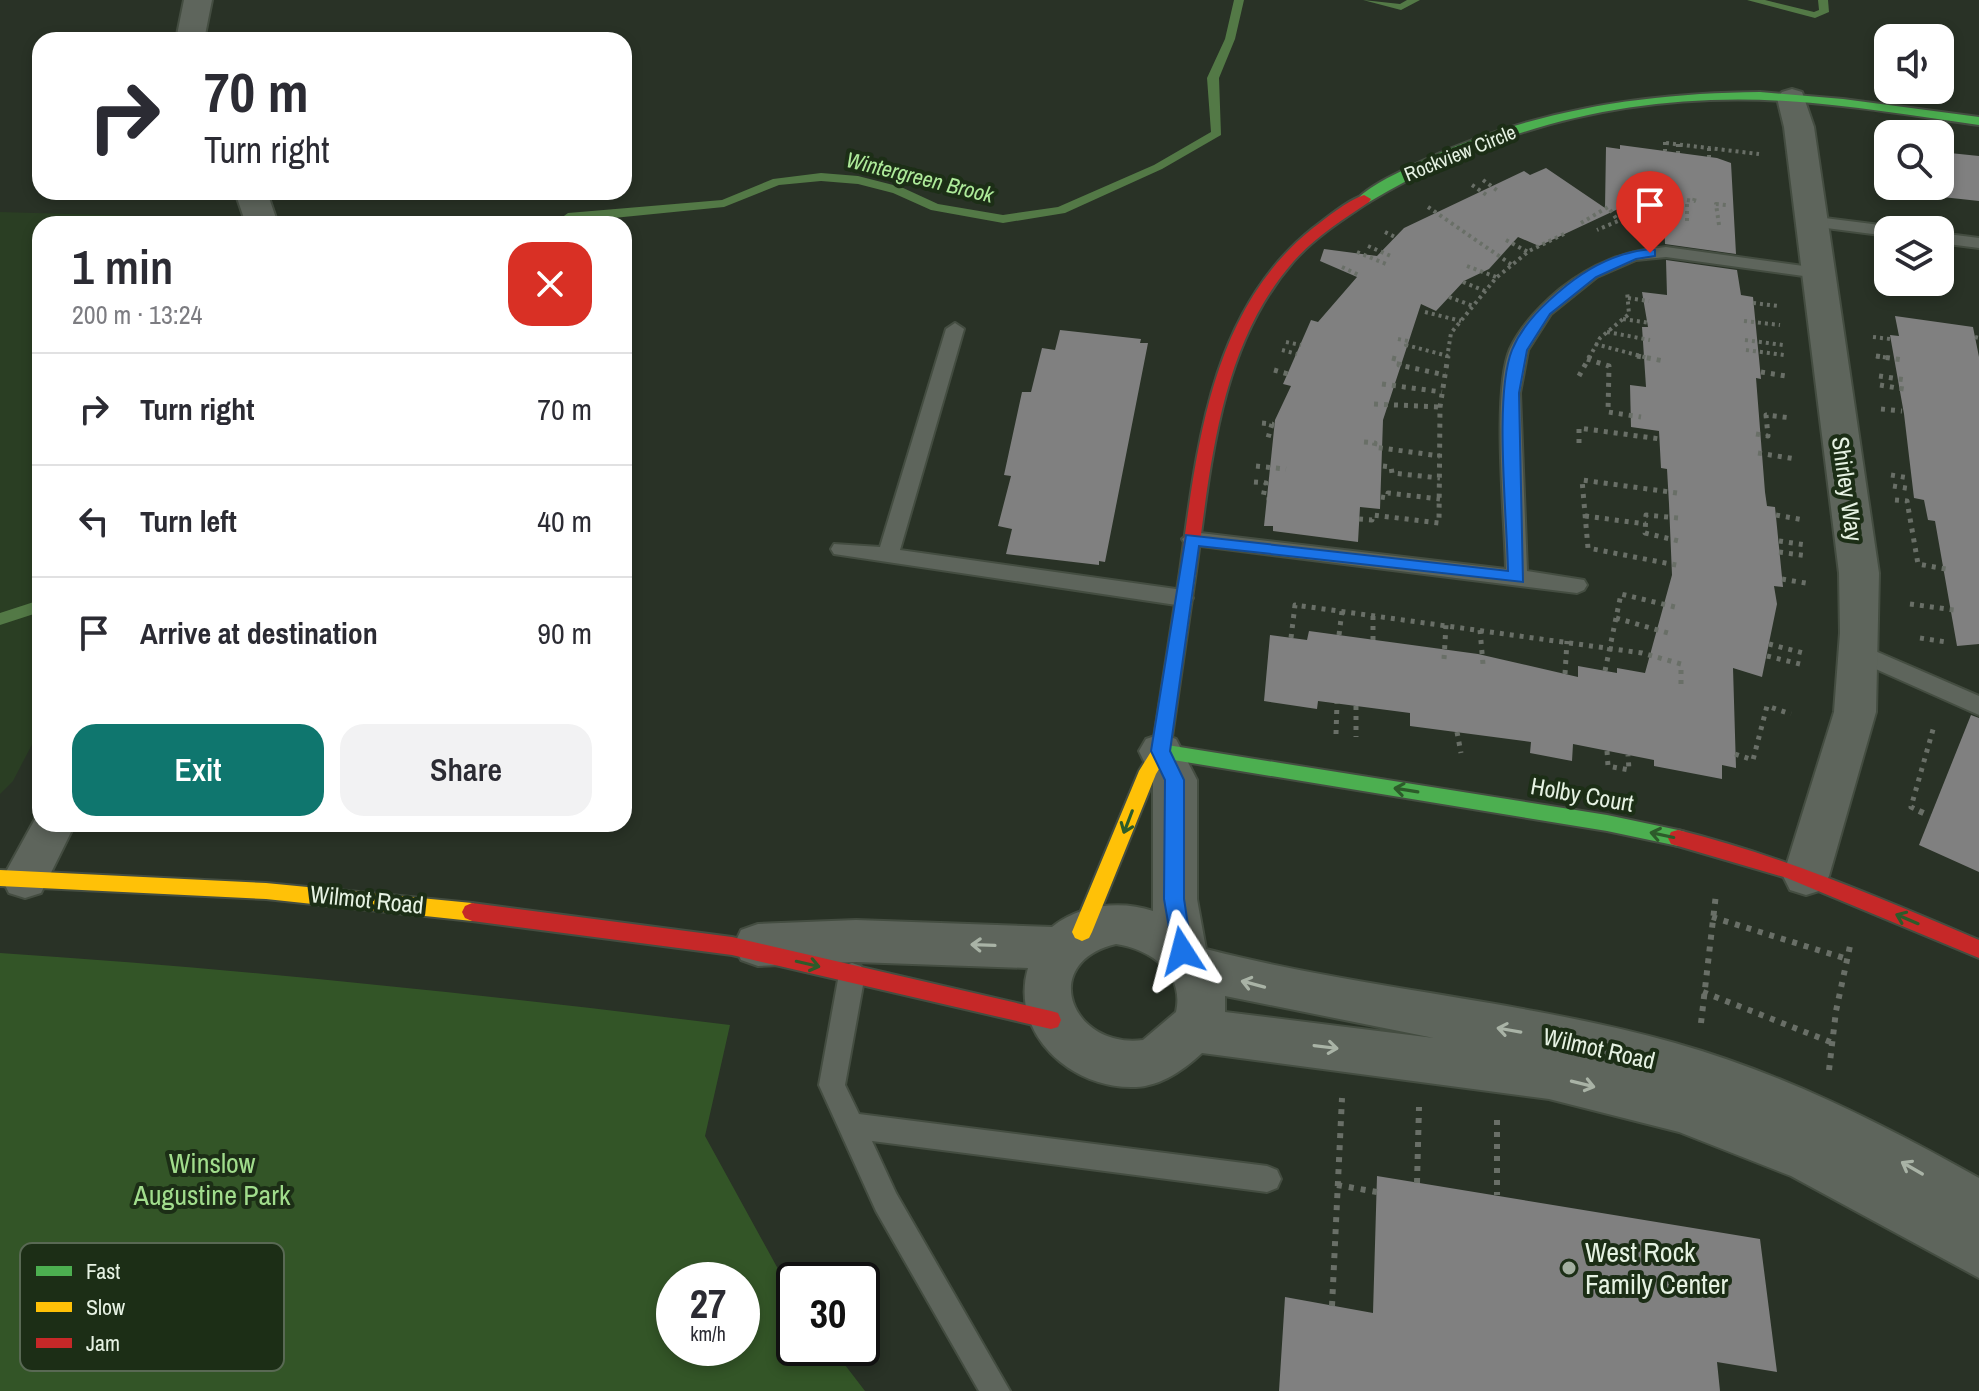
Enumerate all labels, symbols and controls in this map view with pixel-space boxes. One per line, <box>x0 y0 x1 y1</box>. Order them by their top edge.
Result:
map controls <box>1874 24 1954 296</box>
button: sound <box>1874 24 1954 104</box>
text: 70 m <box>204 54 309 129</box>
icon: right <box>72 64 176 168</box>
street label: Rockview Circle <box>1400 118 1520 187</box>
button: search <box>1874 120 1954 200</box>
text: Turn right <box>204 126 329 174</box>
water label: Wintergreen Brook <box>843 144 998 210</box>
pin <box>1616 171 1684 253</box>
icon: arrive <box>1628 183 1672 227</box>
button: layers <box>1874 216 1954 296</box>
text: 1 min <box>72 234 173 299</box>
button: close <box>508 242 592 326</box>
text: 200 m · 13:24 <box>72 297 202 332</box>
icon: right <box>72 387 116 431</box>
text: Turn right <box>140 389 254 429</box>
text: 70 m <box>537 389 592 429</box>
street label: Shirley Way <box>1825 434 1871 543</box>
icon: left <box>72 499 116 543</box>
text: Turn left <box>140 501 237 541</box>
text: 40 m <box>537 501 592 541</box>
icon: arrive <box>72 611 116 655</box>
text: Arrive at destination <box>140 613 378 653</box>
text: 90 m <box>537 613 592 653</box>
button: Exit <box>72 724 324 816</box>
button: Share <box>340 724 592 816</box>
street label: Holby Court <box>1528 769 1637 819</box>
one-way arrow <box>1394 781 1419 796</box>
one-way arrow <box>1120 809 1134 833</box>
one-way arrow <box>1649 826 1675 841</box>
street label: Wilmot Road <box>309 877 425 921</box>
position arrow <box>1140 909 1224 993</box>
one-way arrow <box>1895 910 1920 925</box>
one-way arrow <box>970 938 997 953</box>
one-way arrow <box>795 957 820 972</box>
one-way arrow <box>1241 976 1267 991</box>
street label: Wilmot Road <box>1540 1020 1658 1076</box>
one-way arrow <box>1497 1021 1522 1036</box>
one-way arrow <box>1312 1040 1338 1055</box>
one-way arrow <box>1569 1077 1595 1092</box>
park label: Winslow Augustine Park <box>133 1144 291 1214</box>
one-way arrow <box>1901 1160 1924 1176</box>
place label: West Rock Family Center <box>1585 1233 1728 1303</box>
legend <box>20 1243 284 1371</box>
text: Fast <box>86 1256 120 1286</box>
marker: West Rock Family Center <box>1560 1259 1578 1277</box>
speed limit sign: 30 <box>776 1262 880 1366</box>
text: 27 <box>690 1277 726 1330</box>
text: Slow <box>86 1292 125 1322</box>
text: km/h <box>690 1320 726 1347</box>
text: Jam <box>86 1328 120 1358</box>

